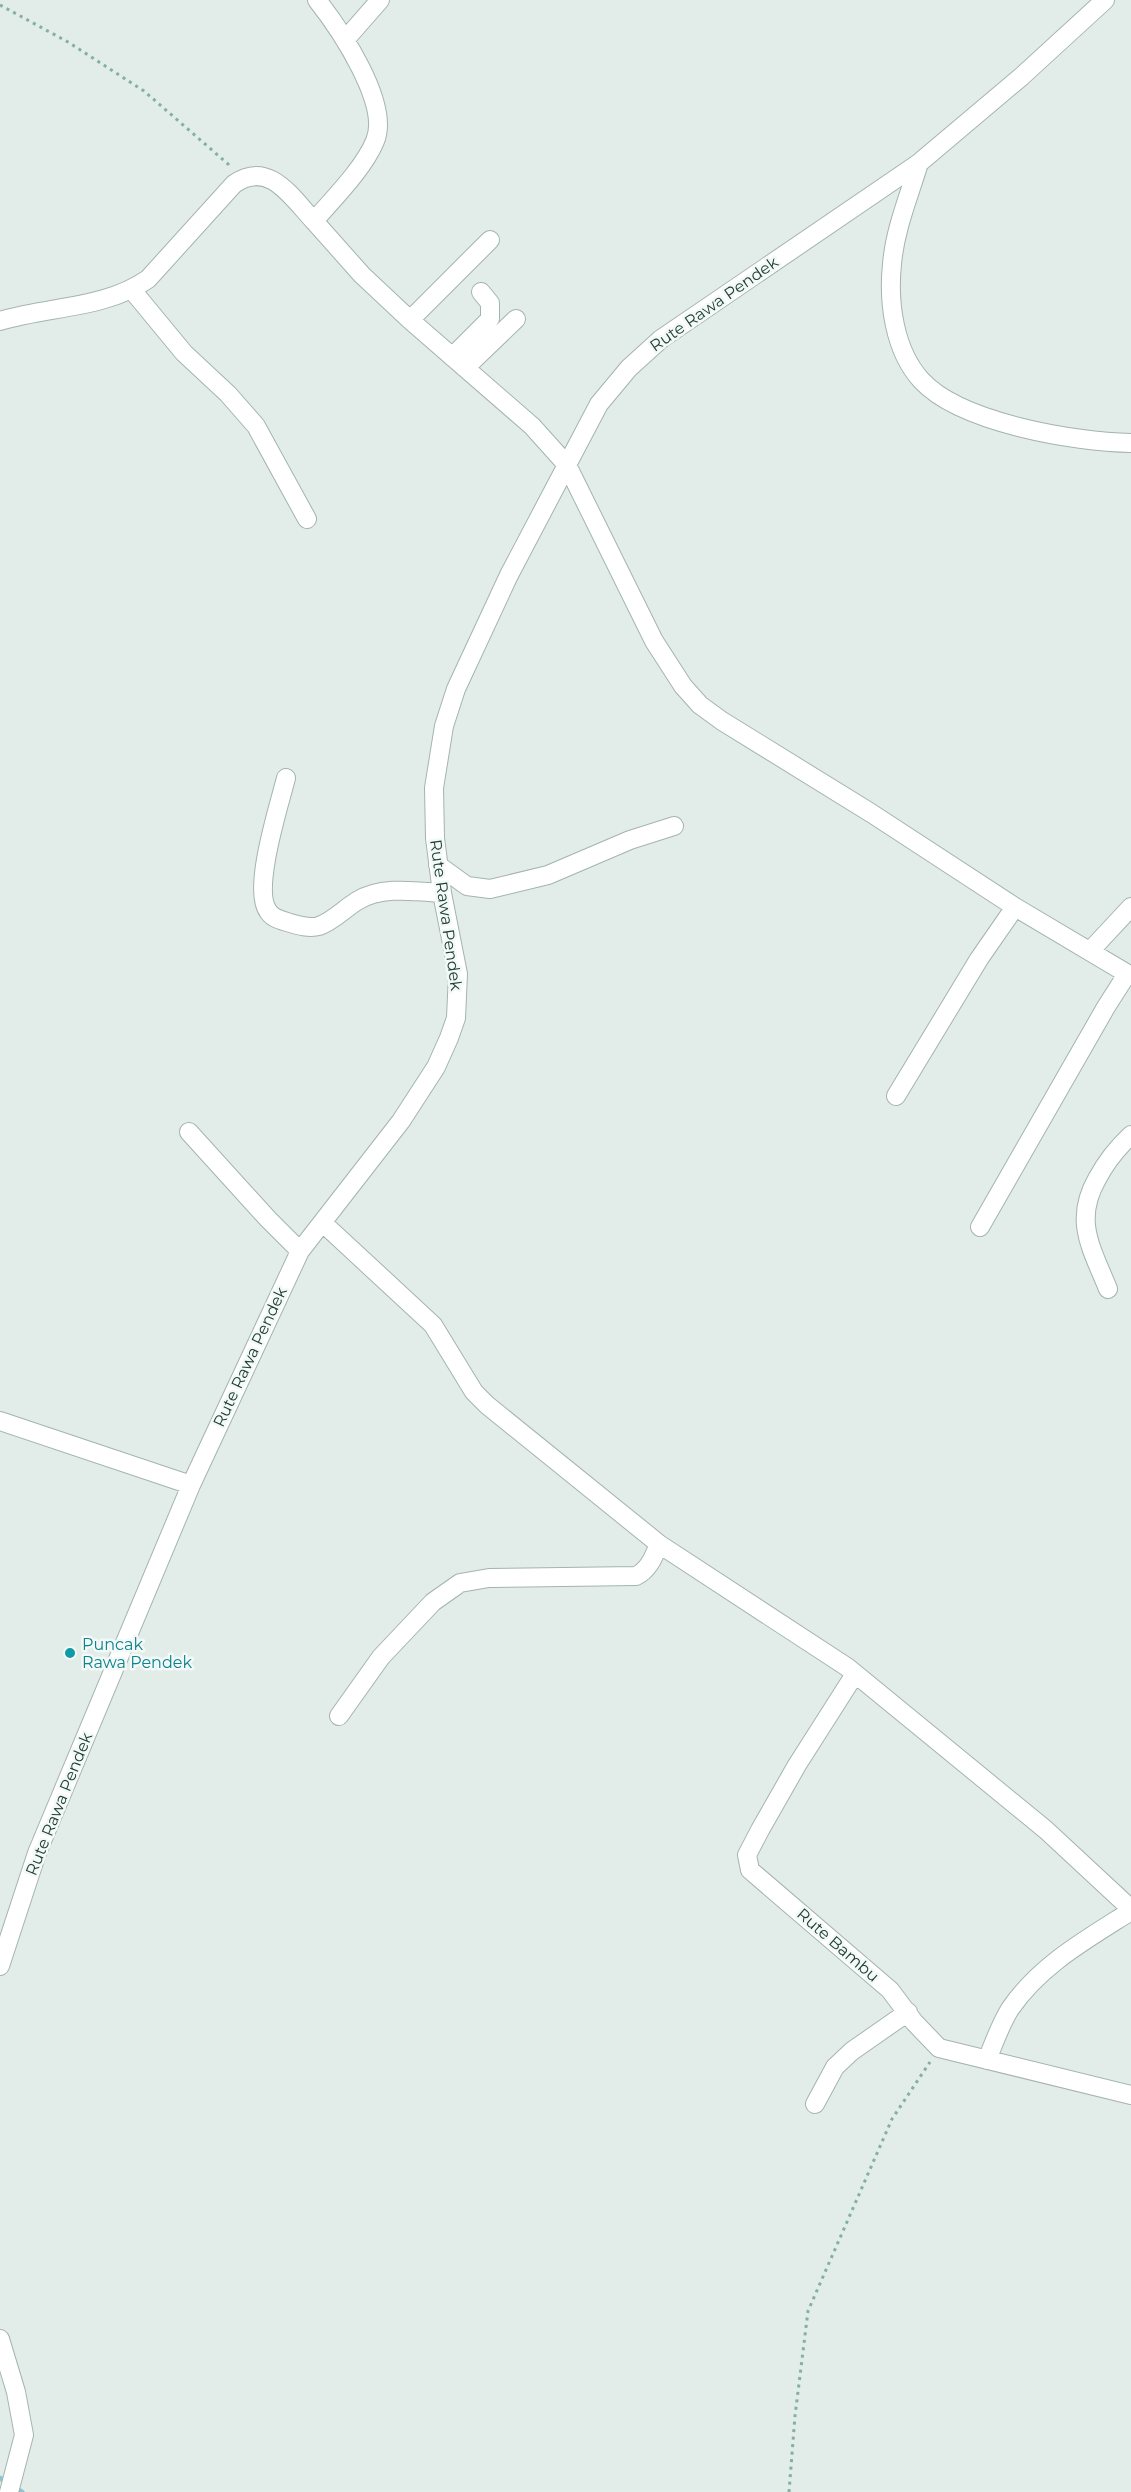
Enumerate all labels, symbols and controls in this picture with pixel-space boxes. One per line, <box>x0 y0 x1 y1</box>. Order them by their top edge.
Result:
street label: Rute Rawa Pendek <box>646 252 782 355</box>
street label: Rute Rawa Pendek <box>426 838 466 992</box>
street label: Rute Rawa Pendek <box>209 1284 291 1430</box>
place label: Puncak Rawa Pendek <box>82 1635 192 1672</box>
marker: Puncak Rawa Pendek <box>63 1646 77 1660</box>
street label: Rute Rawa Pendek <box>22 1729 97 1878</box>
street label: Rute Bambu <box>793 1904 883 1986</box>

